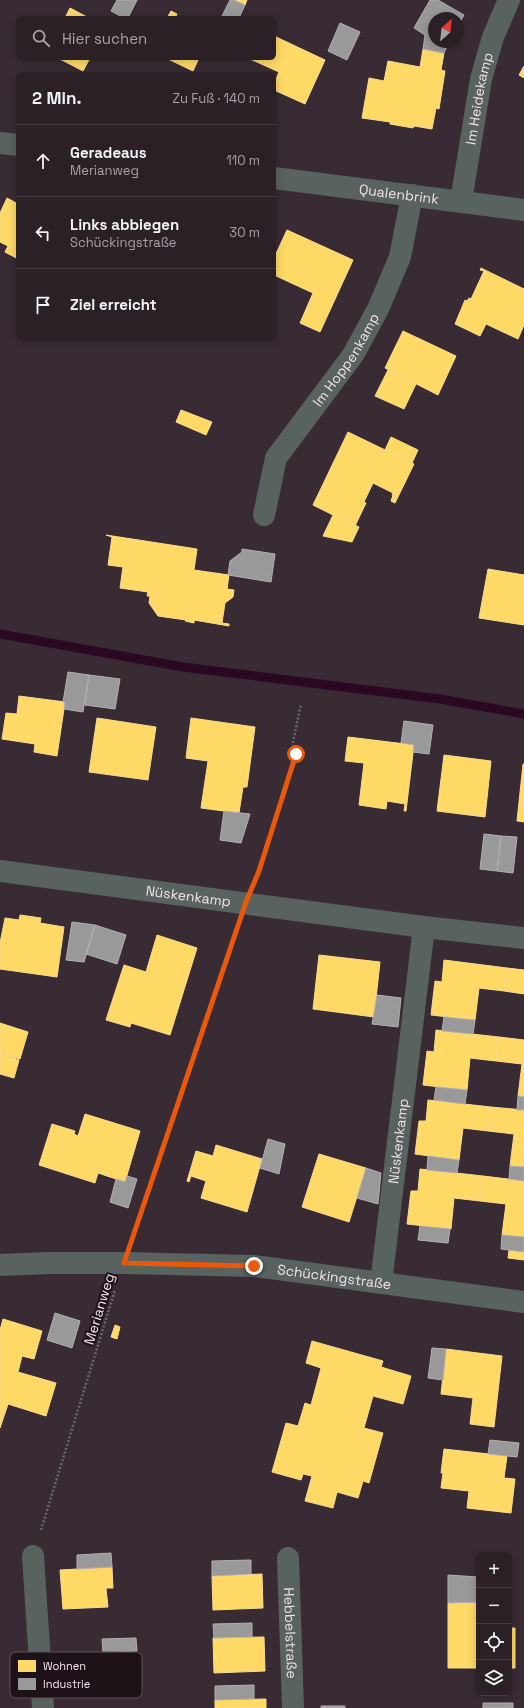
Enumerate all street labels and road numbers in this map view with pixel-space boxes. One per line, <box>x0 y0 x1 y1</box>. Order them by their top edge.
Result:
street label: Im Heidekamp <box>461 50 497 146</box>
street label: Qualenbrink <box>358 180 440 208</box>
street label: Im Hoppenkamp <box>309 310 383 410</box>
street label: Nüskenkamp <box>145 881 232 910</box>
street label: Nüskenkamp <box>384 1097 412 1185</box>
street label: Schückingstraße <box>276 1260 392 1293</box>
street label: Merianweg <box>80 1271 118 1347</box>
street label: Hebbelstraße <box>280 1587 301 1679</box>

